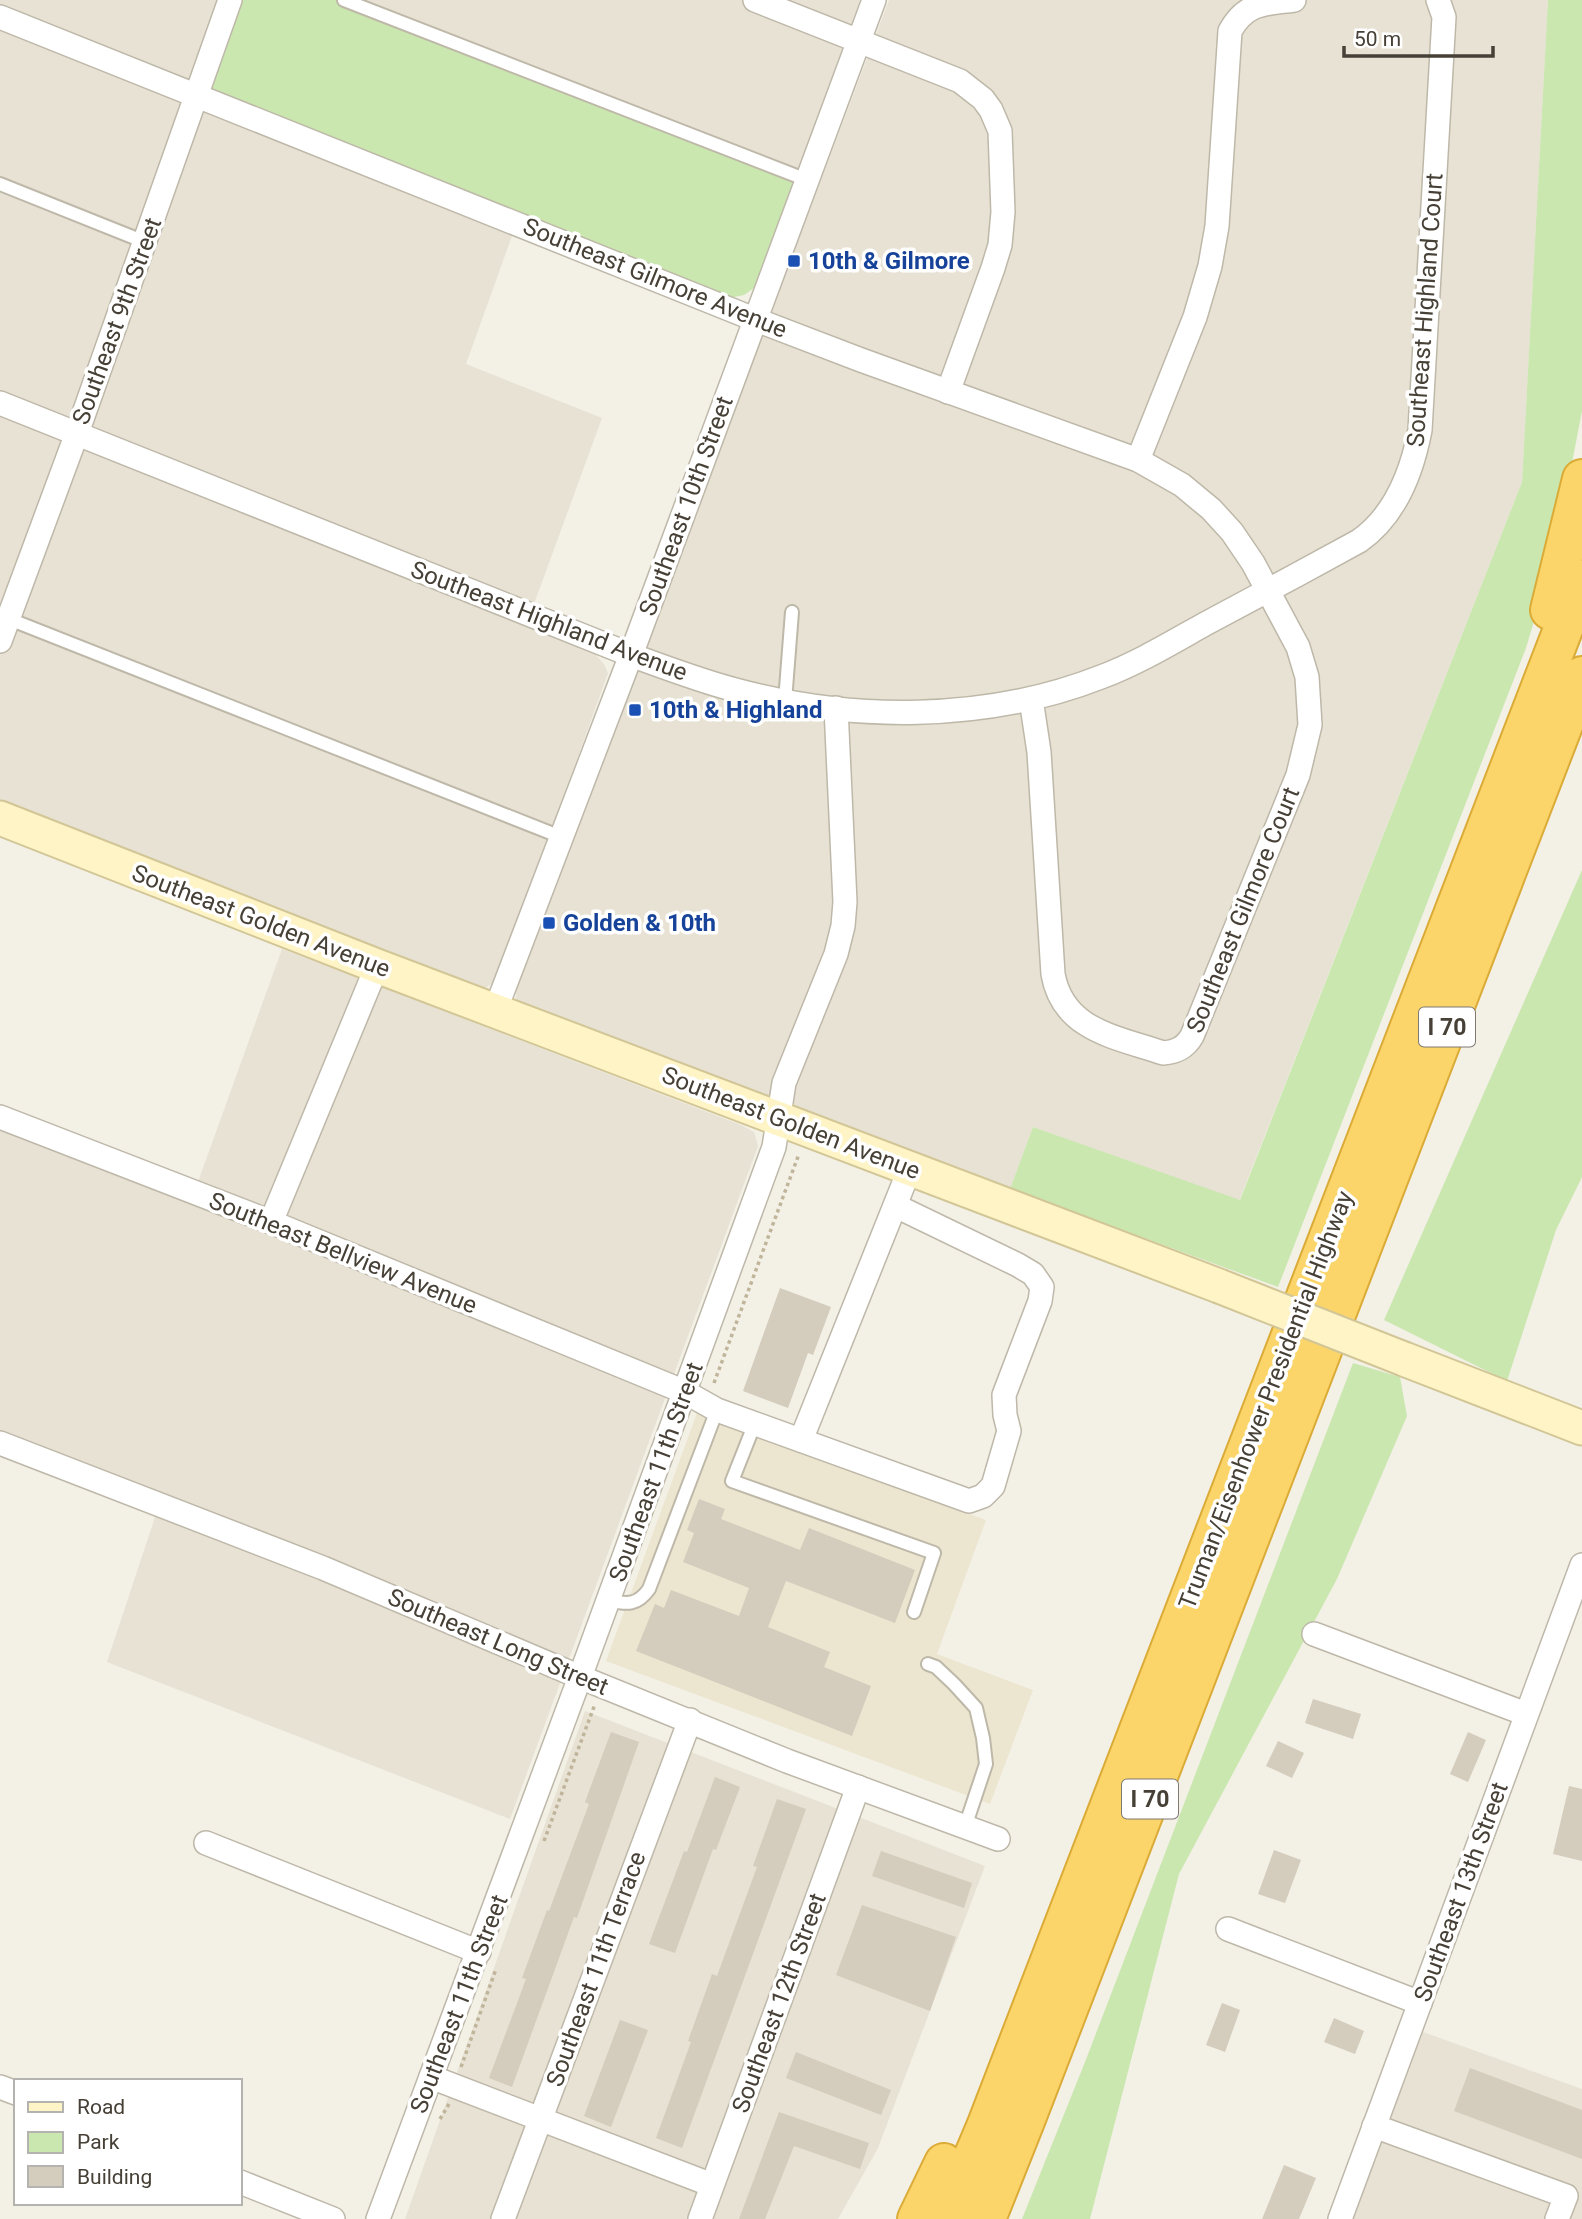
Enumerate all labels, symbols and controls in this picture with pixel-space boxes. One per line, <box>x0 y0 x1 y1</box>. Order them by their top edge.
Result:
scale bar <box>1344 14 1493 58</box>
text: 50 m <box>1354 27 1401 51</box>
street label: Southeast Highland Court <box>1401 172 1449 448</box>
street label: Southeast Gilmore Avenue <box>519 212 791 344</box>
street label: Southeast 9th Street <box>67 214 167 428</box>
place label: 10th & Gilmore <box>808 247 970 275</box>
marker: 10th & Gilmore <box>786 253 802 269</box>
street label: Southeast 10th Street <box>633 392 739 620</box>
street label: Southeast Highland Avenue <box>407 555 691 687</box>
place label: 10th & Highland <box>649 696 822 724</box>
marker: 10th & Highland <box>627 702 643 718</box>
street label: Southeast Gilmore Court <box>1181 783 1305 1037</box>
street label: Southeast Golden Avenue <box>128 859 394 983</box>
place label: Golden & 10th <box>563 909 716 937</box>
marker: Golden & 10th <box>541 915 557 931</box>
road number: I 70 <box>1419 1008 1475 1046</box>
street label: Southeast Golden Avenue <box>658 1061 924 1185</box>
street label: Southeast Bellview Avenue <box>205 1186 481 1320</box>
street label: Truman/Eisenhower Presidential Highway <box>1173 1186 1359 1613</box>
street label: Southeast 11th Street <box>603 1358 709 1586</box>
street label: Southeast Long Street <box>384 1583 613 1701</box>
street label: Southeast 13th Street <box>1408 1778 1514 2006</box>
road number: I 70 <box>1122 1780 1178 1818</box>
street label: Southeast 11th Terrace <box>540 1848 652 2090</box>
street label: Southeast 12th Street <box>726 1889 832 2117</box>
street label: Southeast 11th Street <box>404 1891 514 2117</box>
legend <box>14 2079 242 2205</box>
text: Road <box>77 2095 125 2119</box>
text: Park <box>77 2130 120 2154</box>
text: Building <box>77 2165 152 2189</box>

